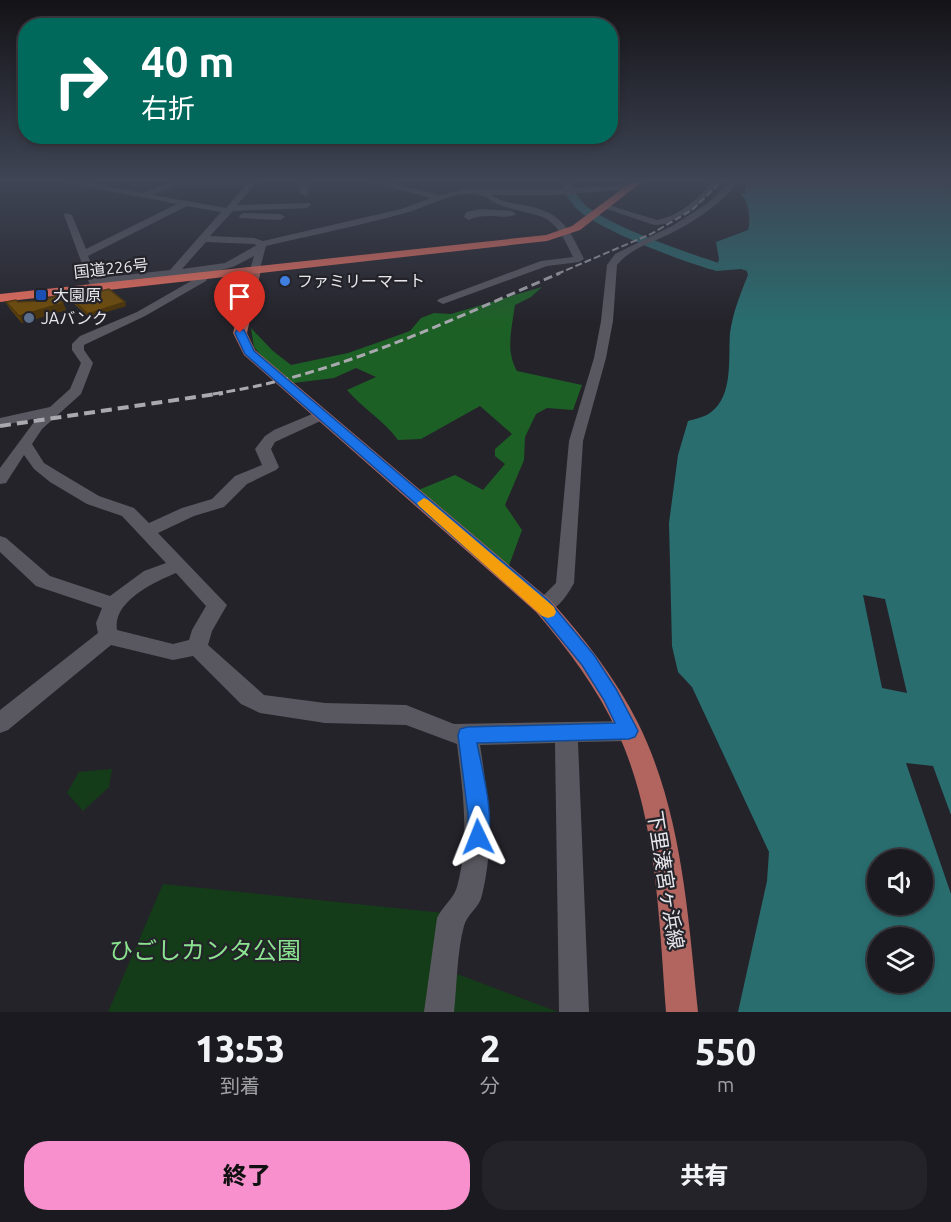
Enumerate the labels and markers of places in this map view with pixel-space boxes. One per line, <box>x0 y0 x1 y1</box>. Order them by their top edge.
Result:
pin <box>214 271 265 333</box>
place label: ファミリーマート <box>297 272 425 290</box>
marker: ファミリーマート <box>278 274 292 288</box>
place label: 大園原 <box>53 286 101 304</box>
marker: 大園原 <box>34 288 48 302</box>
place label: JAバンク <box>41 309 108 327</box>
marker: JAバンク <box>22 311 36 325</box>

